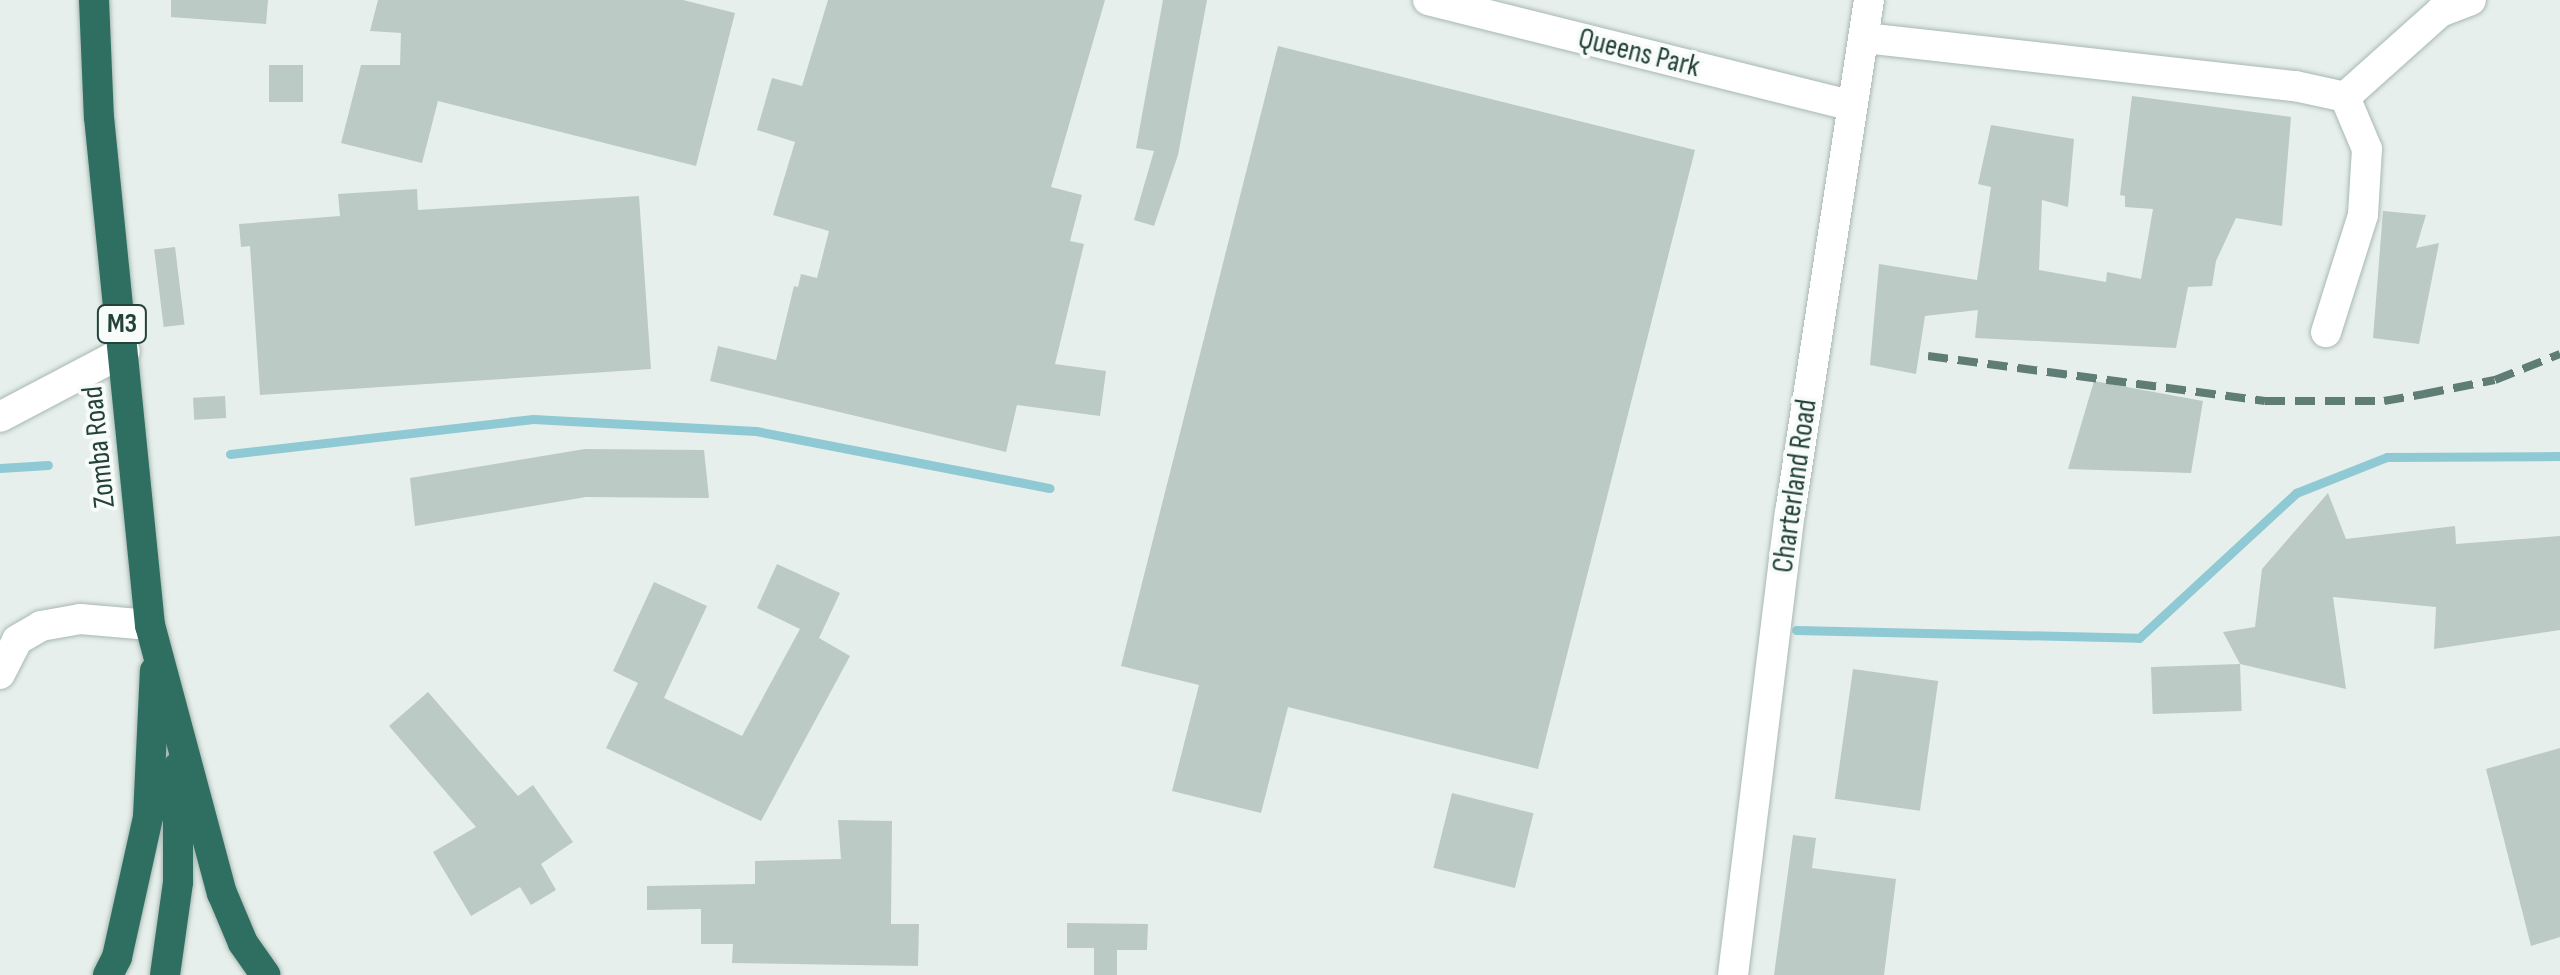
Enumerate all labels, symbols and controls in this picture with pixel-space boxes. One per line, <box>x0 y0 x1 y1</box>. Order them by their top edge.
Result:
street label: Queens Park <box>1575 21 1703 85</box>
road number: M3 <box>94 301 150 347</box>
street label: Zomba Road <box>75 384 123 510</box>
street label: Charterland Road <box>1765 397 1825 575</box>

